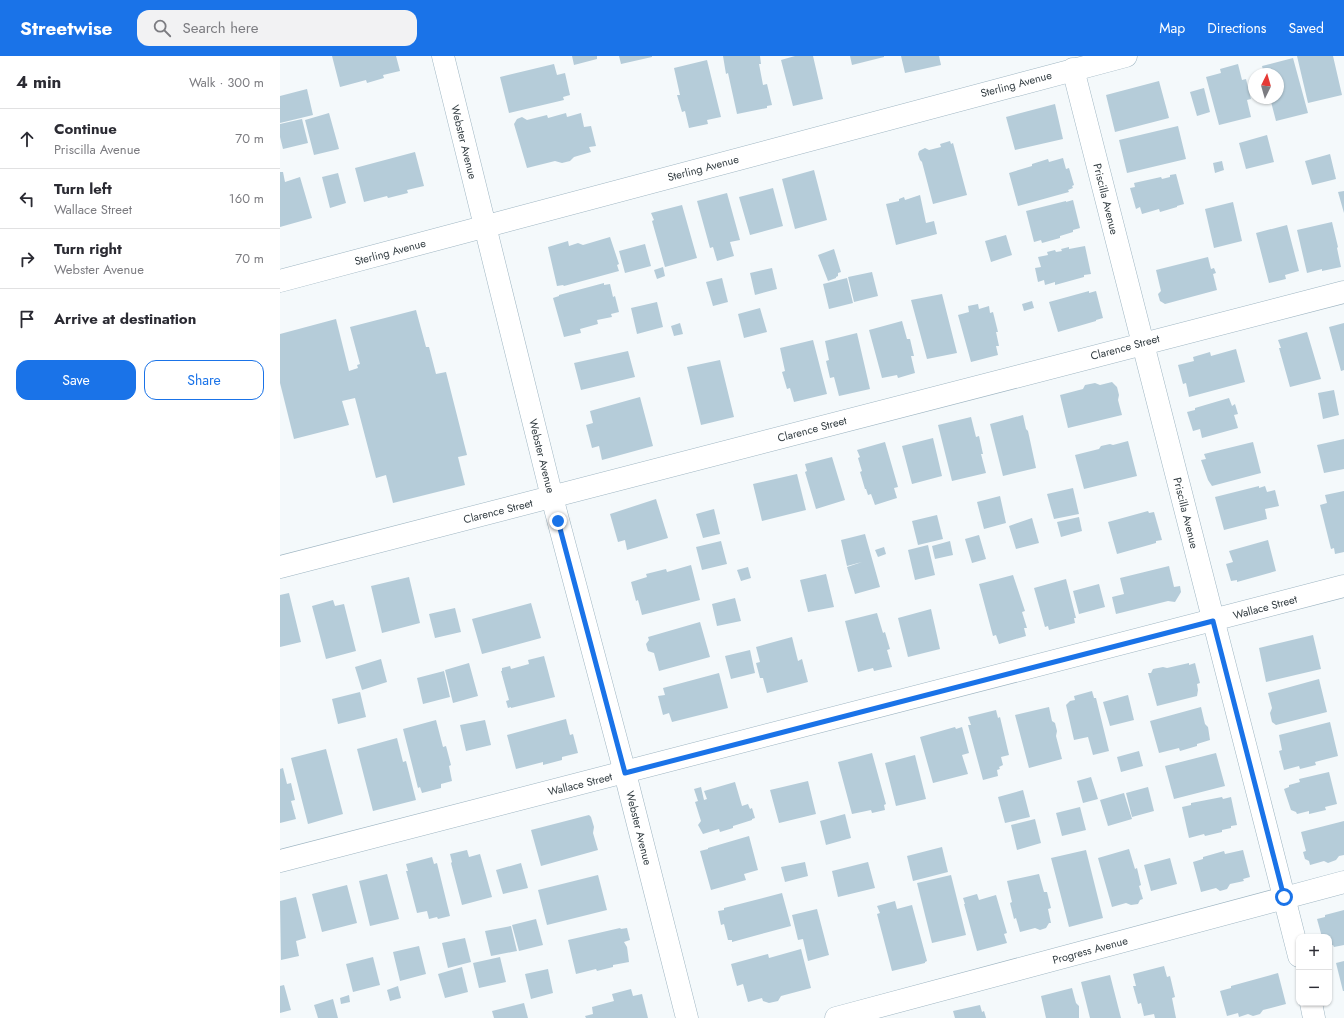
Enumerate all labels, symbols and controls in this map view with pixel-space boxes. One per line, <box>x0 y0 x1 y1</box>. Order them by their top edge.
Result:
search box <box>137 10 417 46</box>
text: Streetwise <box>20 15 113 42</box>
icon: search <box>151 17 173 39</box>
text: Search here <box>183 17 258 39</box>
text: Map <box>1159 18 1185 38</box>
text: Directions <box>1207 18 1267 38</box>
text: Saved <box>1289 18 1324 38</box>
street label: Sterling Avenue <box>979 67 1054 101</box>
north arrow <box>1248 68 1284 104</box>
text: 4 min <box>16 70 61 94</box>
text: Walk · 300 m <box>189 73 264 92</box>
street label: Webster Avenue <box>447 103 481 181</box>
text: Continue <box>54 118 117 140</box>
icon: ahead <box>16 128 38 150</box>
text: 70 m <box>235 129 264 148</box>
text: Priscilla Avenue <box>54 140 140 159</box>
street label: Sterling Avenue <box>666 151 741 185</box>
street label: Priscilla Avenue <box>1089 162 1123 237</box>
text: Turn left <box>54 178 112 200</box>
icon: left <box>16 188 38 210</box>
text: 160 m <box>229 189 264 208</box>
text: Wallace Street <box>54 200 132 219</box>
street label: Sterling Avenue <box>353 235 428 269</box>
text: Turn right <box>54 238 122 260</box>
icon: right <box>16 248 38 270</box>
text: 70 m <box>235 249 264 268</box>
text: Webster Avenue <box>54 260 144 279</box>
icon: arrive <box>16 308 38 330</box>
text: Arrive at destination <box>54 308 196 330</box>
street label: Clarence Street <box>1089 330 1162 364</box>
button: Save <box>16 360 136 400</box>
button: Share <box>144 360 264 400</box>
street label: Clarence Street <box>776 412 849 446</box>
street label: Webster Avenue <box>525 417 559 495</box>
street label: Priscilla Avenue <box>1169 476 1203 551</box>
street label: Clarence Street <box>462 495 535 527</box>
route end <box>549 512 567 530</box>
street label: Wallace Street <box>1231 591 1299 623</box>
street label: Wallace Street <box>546 768 614 800</box>
street label: Webster Avenue <box>622 789 656 867</box>
route start <box>1275 888 1293 906</box>
street label: Progress Avenue <box>1051 932 1130 968</box>
map controls <box>1296 934 1332 1006</box>
button: + <box>1296 934 1332 970</box>
button: − <box>1296 970 1332 1006</box>

